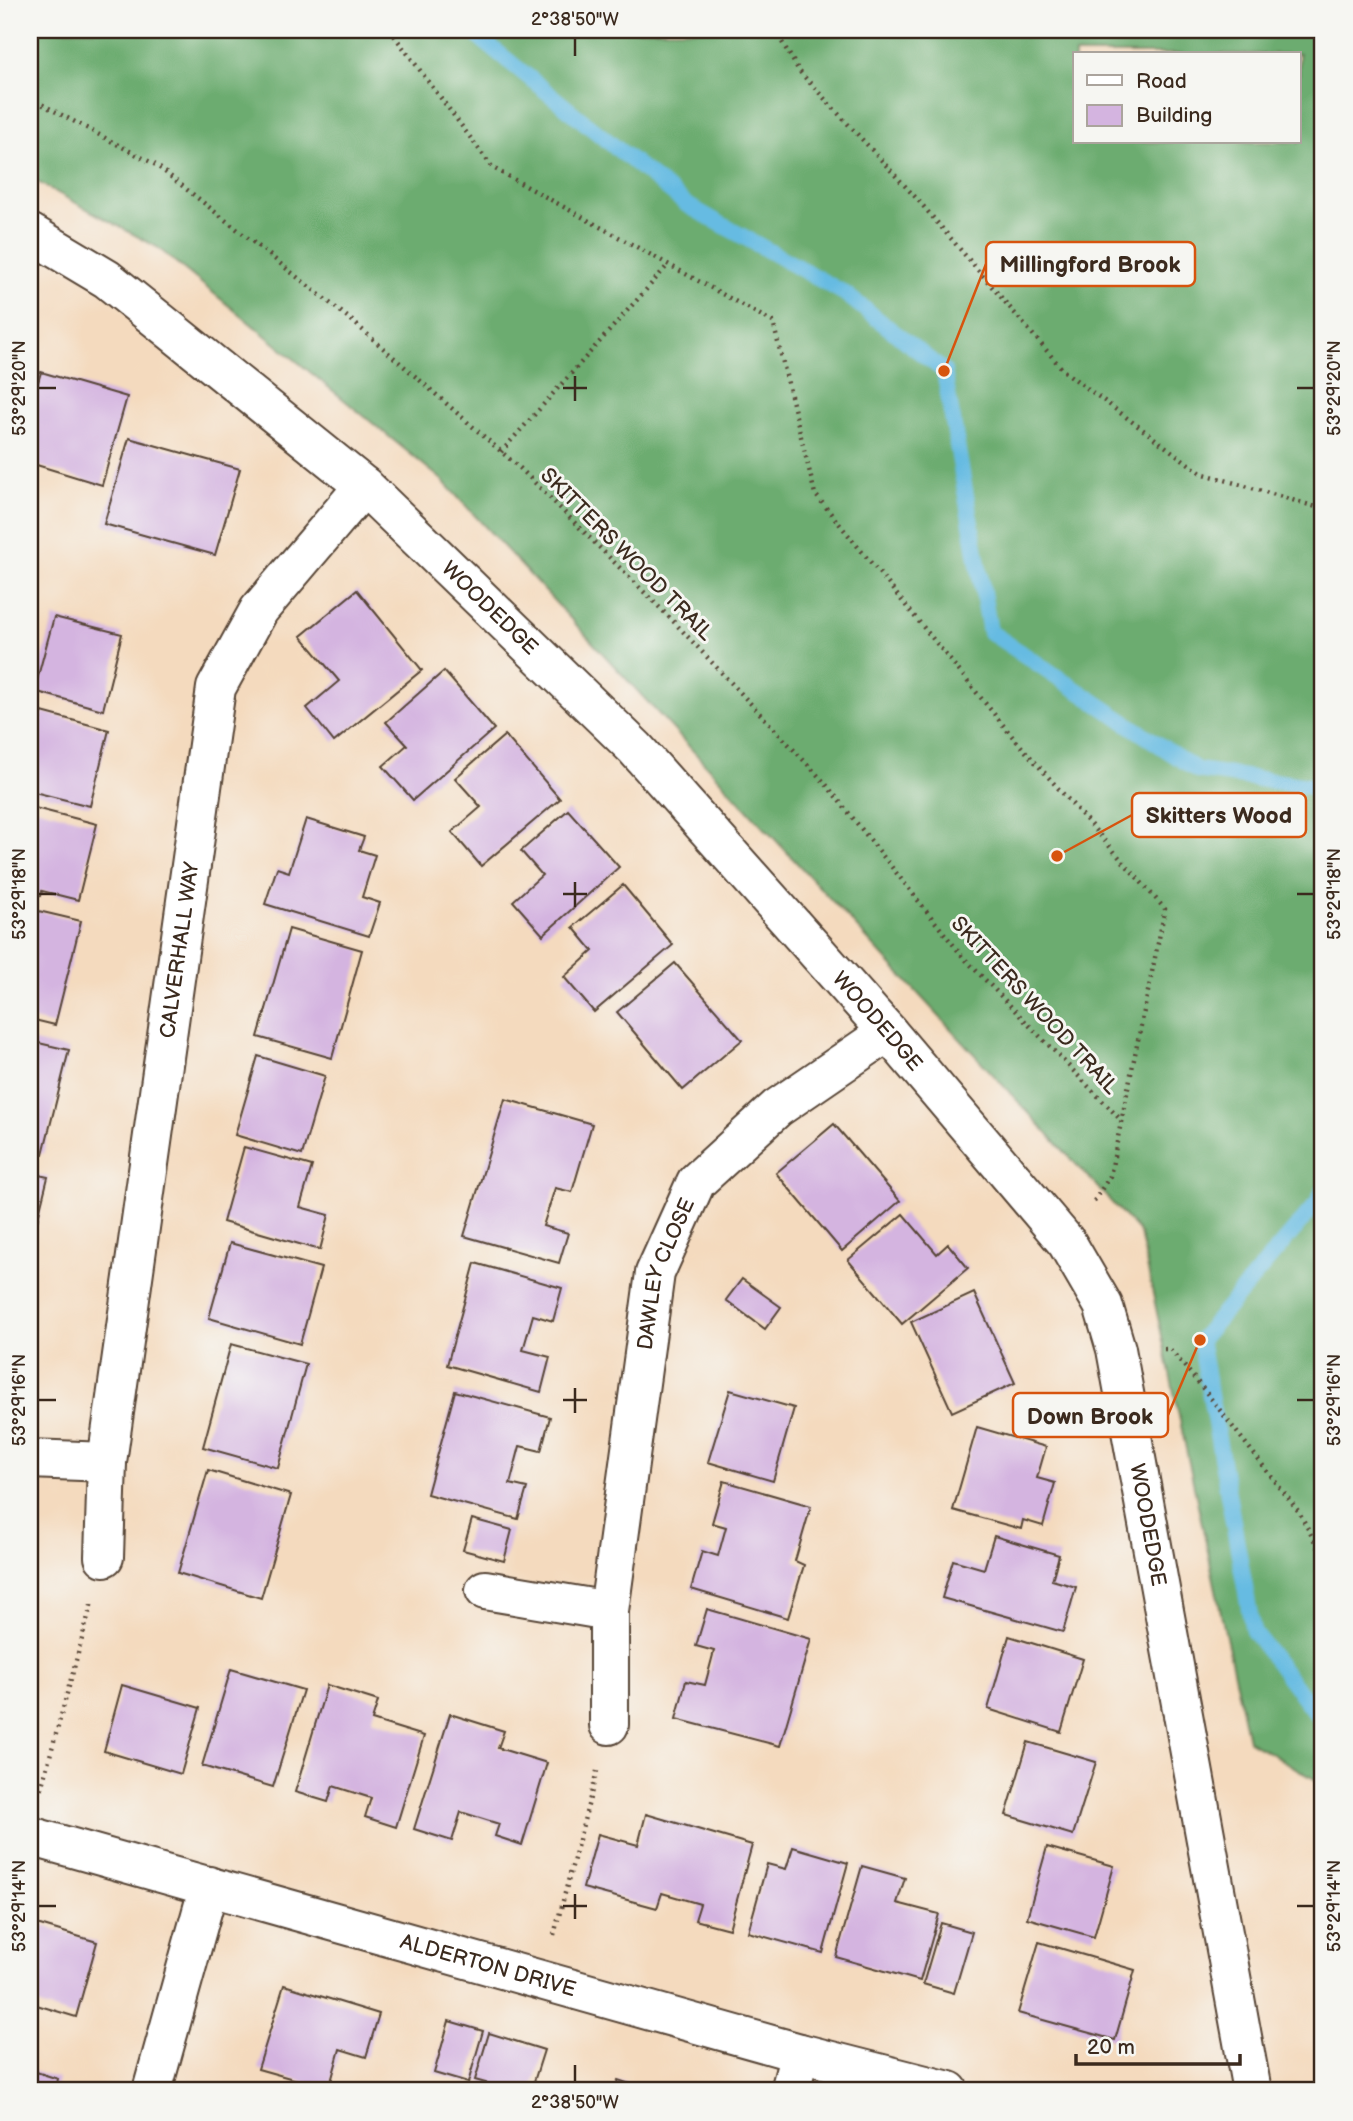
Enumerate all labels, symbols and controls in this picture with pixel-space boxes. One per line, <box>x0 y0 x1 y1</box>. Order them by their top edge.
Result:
text: 2°38'50"W <box>531 9 620 30</box>
legend <box>1073 52 1300 144</box>
text: Road <box>1136 69 1187 94</box>
text: Building <box>1136 103 1212 128</box>
callout: Millingford Brook <box>986 242 1195 286</box>
text: Millingford Brook <box>1000 251 1180 279</box>
text: 53°29'20"N <box>9 340 30 436</box>
text: 53°29'20"N <box>1324 340 1345 436</box>
street label: SKITTERS WOOD TRAIL <box>535 463 718 646</box>
street label: WOODEDGE <box>436 556 543 660</box>
callout: Skitters Wood <box>1132 793 1306 837</box>
text: Skitters Wood <box>1146 802 1292 830</box>
text: 53°29'18"N <box>9 848 30 940</box>
text: 53°29'18"N <box>1324 848 1345 940</box>
street label: CALVERHALL WAY <box>155 860 204 1040</box>
street label: SKITTERS WOOD TRAIL <box>946 911 1123 1099</box>
street label: WOODEDGE <box>827 967 928 1076</box>
street label: DAWLEY CLOSE <box>633 1194 700 1351</box>
text: 53°29'16"N <box>9 1354 30 1446</box>
text: 53°29'16"N <box>1324 1354 1345 1446</box>
callout: Down Brook <box>1013 1393 1168 1437</box>
text: Down Brook <box>1027 1403 1153 1431</box>
street label: WOODEDGE <box>1124 1462 1171 1588</box>
text: 53°29'14"N <box>9 1860 30 1952</box>
text: 53°29'14"N <box>1324 1860 1345 1952</box>
street label: ALDERTON DRIVE <box>397 1929 579 2002</box>
scale bar <box>1076 2023 1241 2067</box>
text: 20 m <box>1087 2035 1135 2060</box>
text: 2°38'50"W <box>531 2092 620 2113</box>

